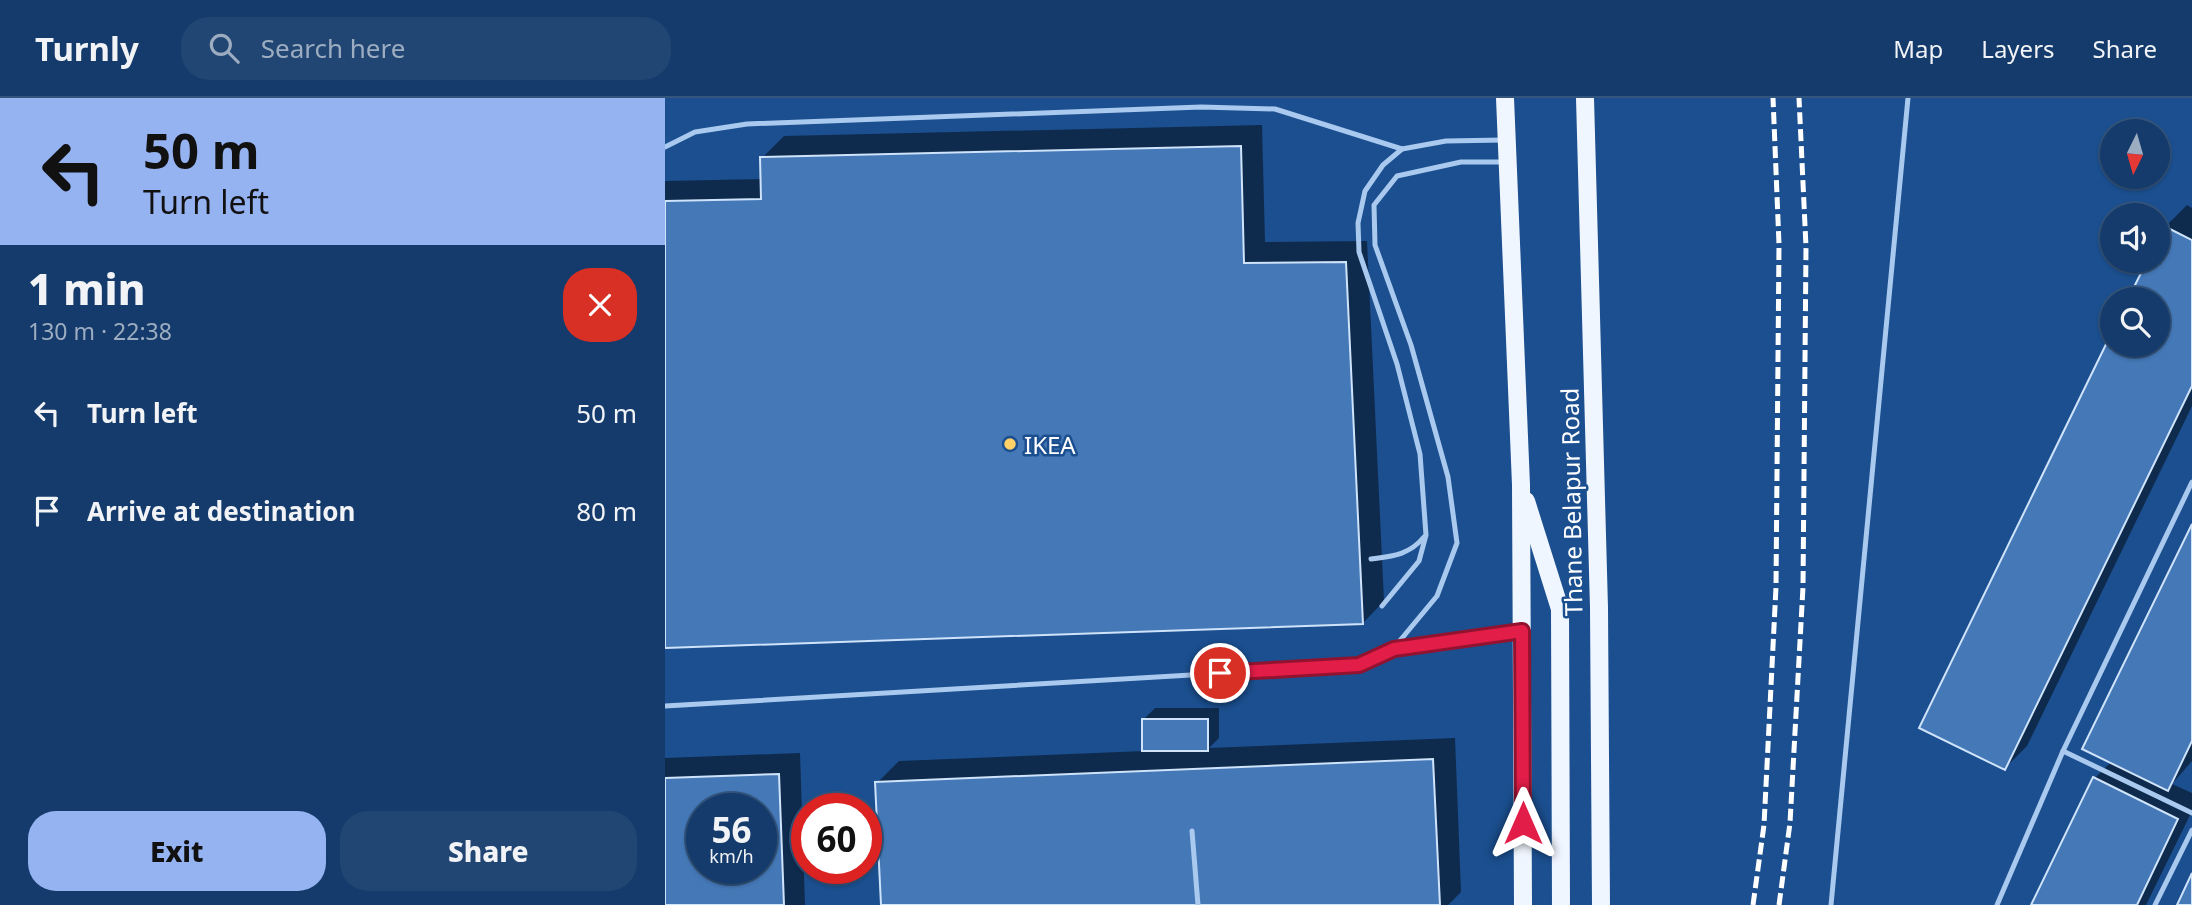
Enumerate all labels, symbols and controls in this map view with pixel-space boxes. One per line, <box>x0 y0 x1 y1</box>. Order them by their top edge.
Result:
search box <box>181 17 671 80</box>
text: Turnly <box>35 26 139 71</box>
icon: search <box>205 29 243 67</box>
text: Search here <box>261 30 405 66</box>
text: Map <box>1893 32 1943 65</box>
text: Layers <box>1981 32 2055 65</box>
text: Share <box>2093 32 2157 65</box>
text: 50 m <box>143 117 260 183</box>
north arrow <box>2100 119 2170 189</box>
map controls <box>2100 119 2170 357</box>
icon: left <box>28 126 119 217</box>
text: Turn left <box>143 180 269 223</box>
button: sound <box>2100 203 2170 273</box>
text: 1 min <box>28 260 145 317</box>
button: close <box>563 268 637 342</box>
button: search <box>2100 287 2170 357</box>
text: 130 m · 22:38 <box>28 315 172 347</box>
street label: Thane Belapur Road <box>1553 387 1589 617</box>
icon: left <box>28 394 66 432</box>
text: Turn left <box>87 395 198 431</box>
text: 50 m <box>576 395 637 431</box>
place label: IKEA <box>1024 428 1076 461</box>
marker: IKEA <box>1002 436 1018 452</box>
icon: arrive <box>28 492 66 530</box>
text: Arrive at destination <box>87 493 356 529</box>
text: 80 m <box>576 493 637 529</box>
pin <box>1190 643 1250 703</box>
icon: arrive <box>1201 654 1239 692</box>
position arrow <box>1486 786 1560 860</box>
speed limit sign: 60 <box>791 793 882 884</box>
text: 56 <box>711 806 752 853</box>
button: Exit <box>28 811 326 891</box>
button: Share <box>340 811 637 891</box>
text: km/h <box>709 844 754 868</box>

